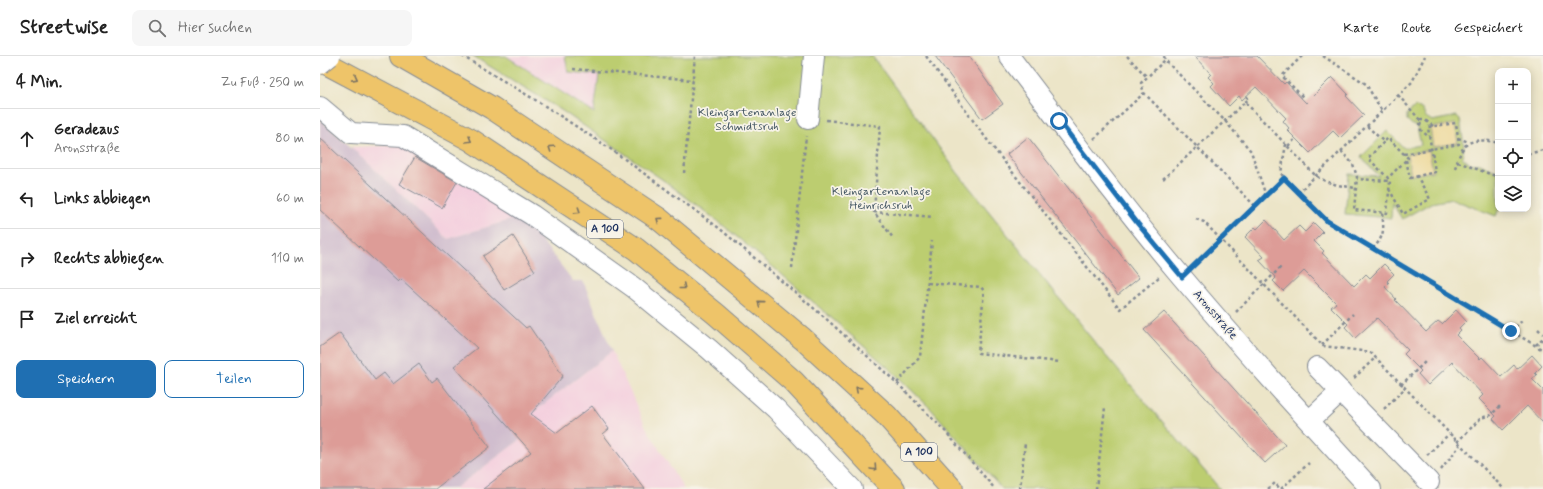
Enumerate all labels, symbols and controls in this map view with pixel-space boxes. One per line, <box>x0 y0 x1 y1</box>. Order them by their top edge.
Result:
search box <box>132 10 412 46</box>
text: Streetwise <box>20 15 108 40</box>
icon: search <box>146 17 168 39</box>
text: Hier suchen <box>178 18 252 38</box>
text: Karte <box>1343 19 1379 37</box>
text: Route <box>1401 19 1432 37</box>
text: Gespeichert <box>1454 19 1523 37</box>
map controls <box>1495 68 1531 212</box>
button: + <box>1495 68 1531 104</box>
text: 4 Min. <box>16 71 62 93</box>
one-way arrow <box>351 73 358 81</box>
text: Zu Fuß · 250 m <box>221 74 304 91</box>
button: − <box>1495 104 1531 140</box>
park label: Kleingartenanlage Schmidtsruh <box>698 105 796 135</box>
route start <box>1050 112 1068 130</box>
text: Geradeaus <box>54 120 119 140</box>
icon: ahead <box>16 128 38 150</box>
text: 80 m <box>275 130 304 147</box>
one-way arrow <box>465 135 472 142</box>
text: Aronsstraße <box>54 140 120 157</box>
button: locate <box>1495 140 1531 176</box>
one-way arrow <box>549 146 556 153</box>
button: layers <box>1495 176 1531 212</box>
park label: Kleingartenanlage Heinrichsruh <box>832 184 930 214</box>
icon: left <box>16 188 38 210</box>
text: Links abbiegen <box>54 189 151 209</box>
text: 60 m <box>276 190 304 207</box>
one-way arrow <box>574 206 581 214</box>
one-way arrow <box>657 218 664 225</box>
road number: A 100 <box>587 220 623 238</box>
icon: right <box>16 248 38 270</box>
text: Rechts abbiegen <box>54 249 164 269</box>
text: 110 m <box>271 250 304 267</box>
one-way arrow <box>678 283 686 290</box>
street label: Aronsstraße <box>1189 287 1241 343</box>
one-way arrow <box>757 301 764 308</box>
icon: arrive <box>16 308 38 330</box>
text: Ziel erreicht <box>54 309 137 329</box>
route end <box>1502 322 1520 340</box>
button: Speichern <box>16 360 156 398</box>
button: Teilen <box>164 360 304 398</box>
one-way arrow <box>855 386 862 393</box>
road number: A 100 <box>901 443 937 461</box>
one-way arrow <box>869 463 876 470</box>

